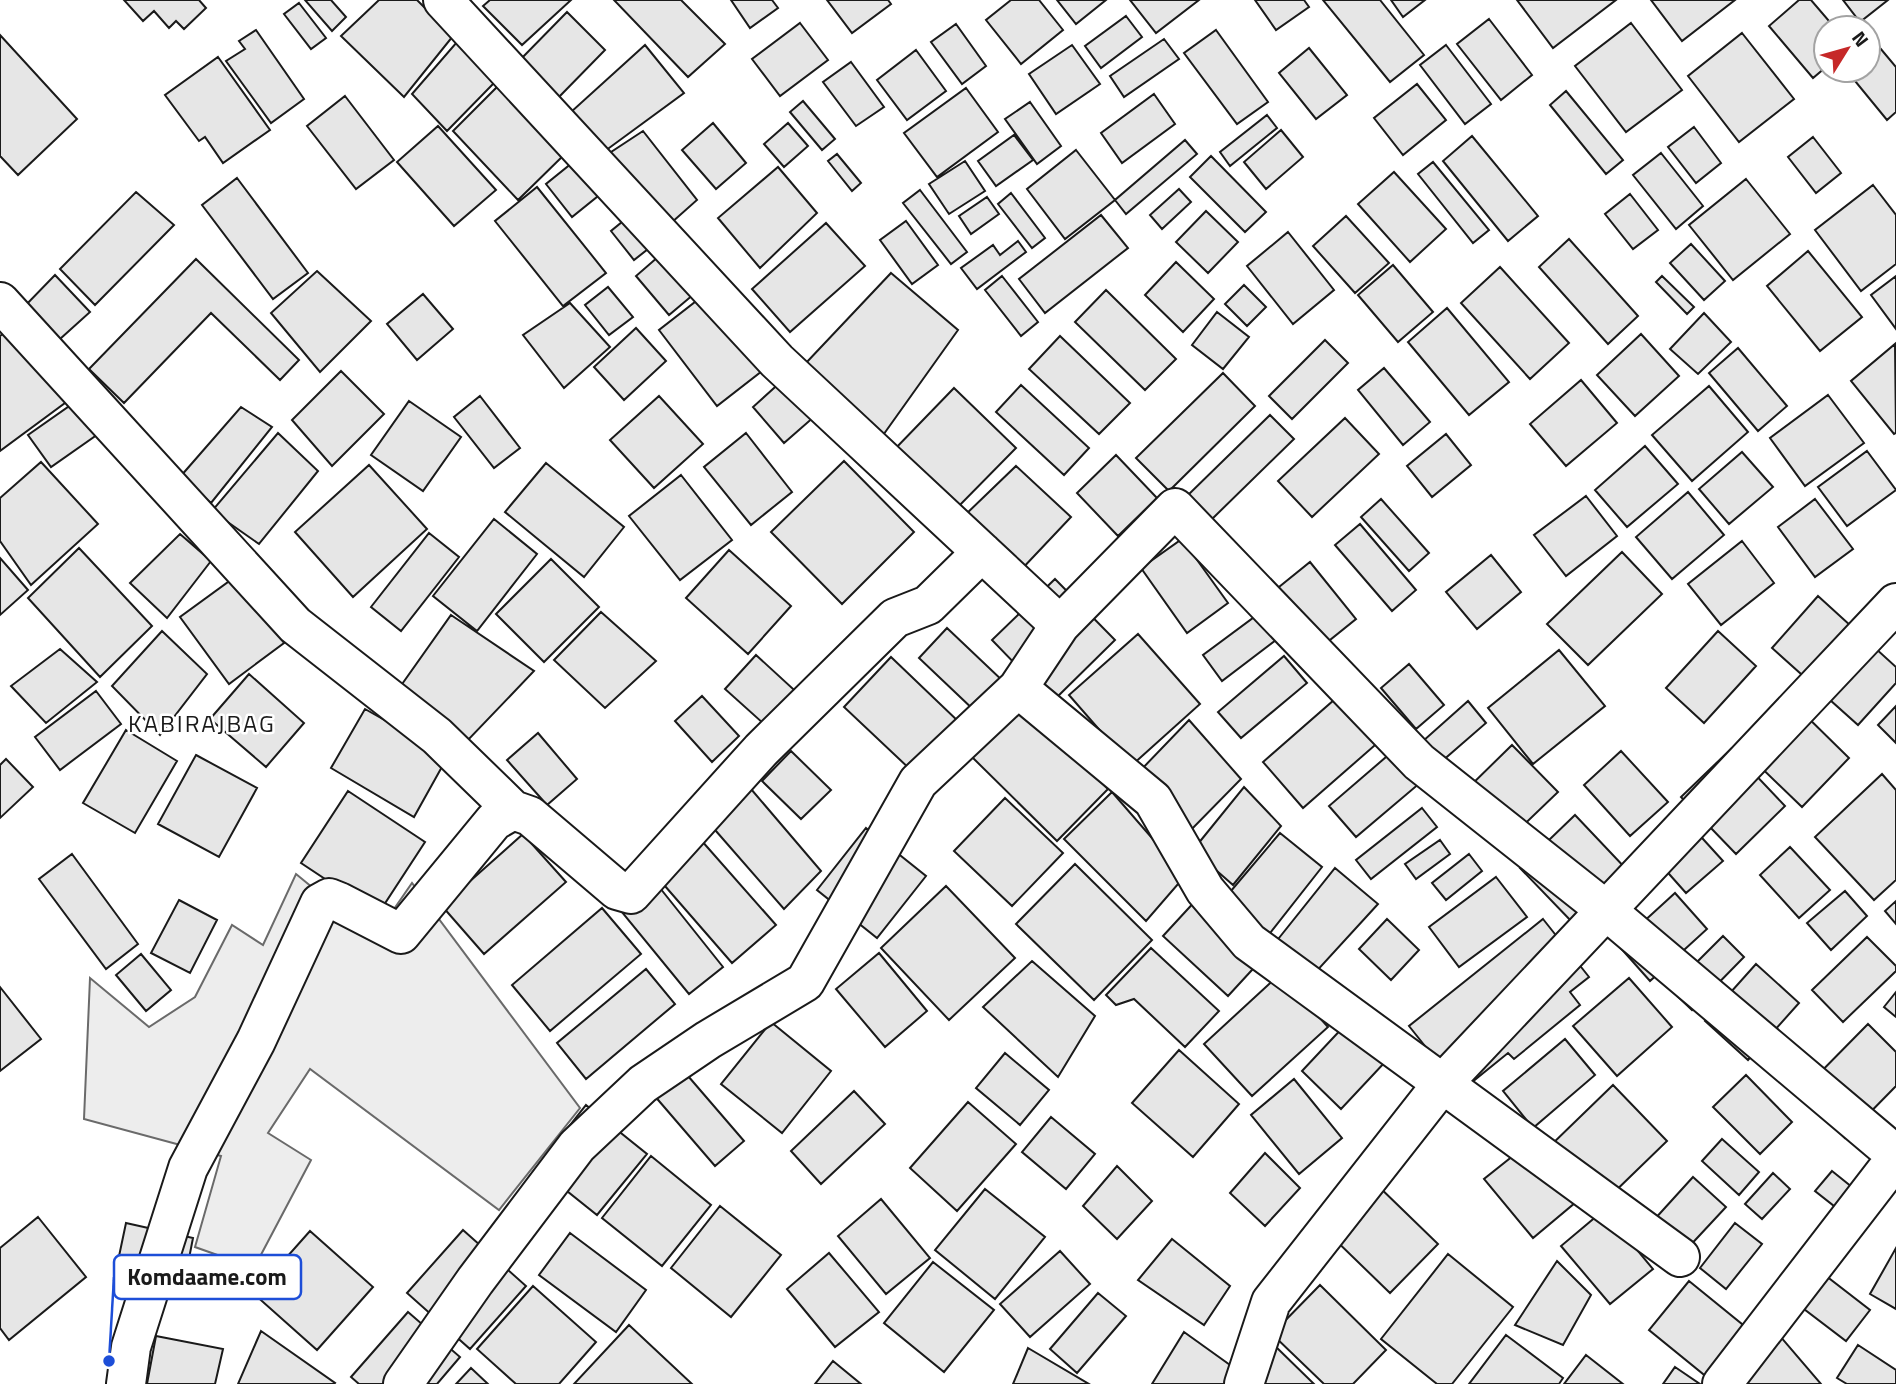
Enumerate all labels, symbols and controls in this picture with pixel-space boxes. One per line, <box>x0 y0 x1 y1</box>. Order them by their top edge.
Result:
north arrow <box>1812 14 1882 84</box>
text: N <box>1845 24 1877 52</box>
district label: KABIRAJBAG <box>128 705 276 741</box>
callout: Komdaame.com <box>114 1255 301 1299</box>
text: Komdaame.com <box>127 1259 287 1294</box>

